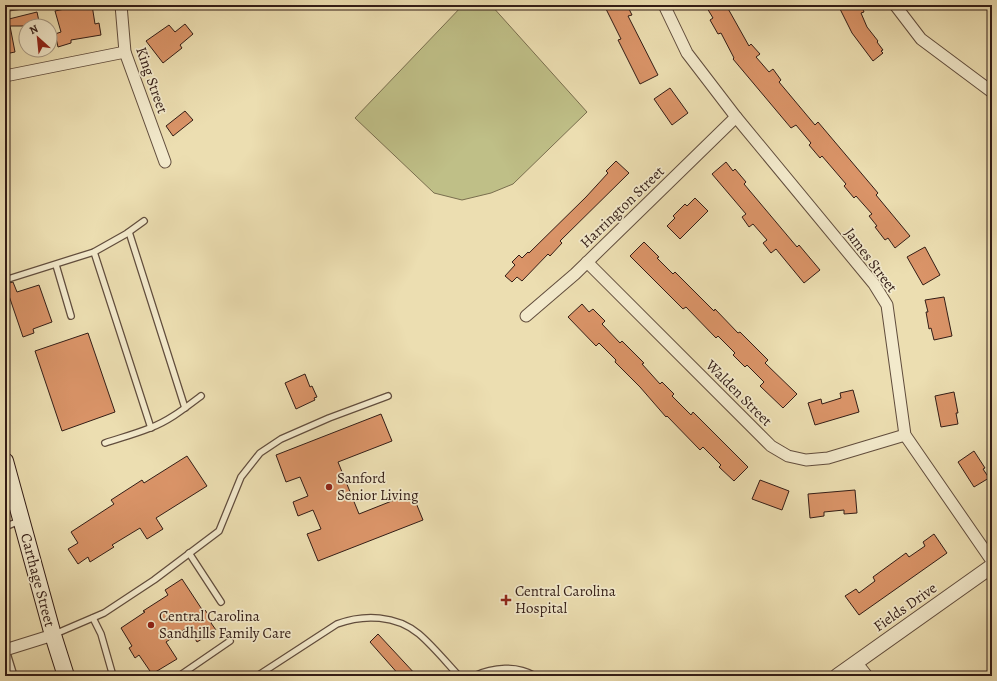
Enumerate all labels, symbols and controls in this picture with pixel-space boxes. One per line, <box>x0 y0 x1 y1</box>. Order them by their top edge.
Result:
north arrow <box>18 18 58 58</box>
text: N <box>27 21 41 38</box>
street label: King Street <box>131 44 173 116</box>
street label: Harrington Street <box>576 162 669 252</box>
street label: James Street <box>840 223 902 297</box>
street label: Walden Street <box>701 355 777 431</box>
place label: Sanford Senior Living <box>337 468 419 505</box>
marker: Sanford Senior Living <box>324 482 334 492</box>
street label: Carthage Street <box>16 531 60 629</box>
street label: Fields Drive <box>869 578 941 636</box>
place label: Central Carolina Hospital <box>515 581 616 618</box>
marker: Central Carolina Hospital <box>500 594 512 606</box>
place label: Central Carolina Sandhills Family Care <box>159 606 292 643</box>
marker: Central Carolina Sandhills Family Care <box>146 620 156 630</box>

